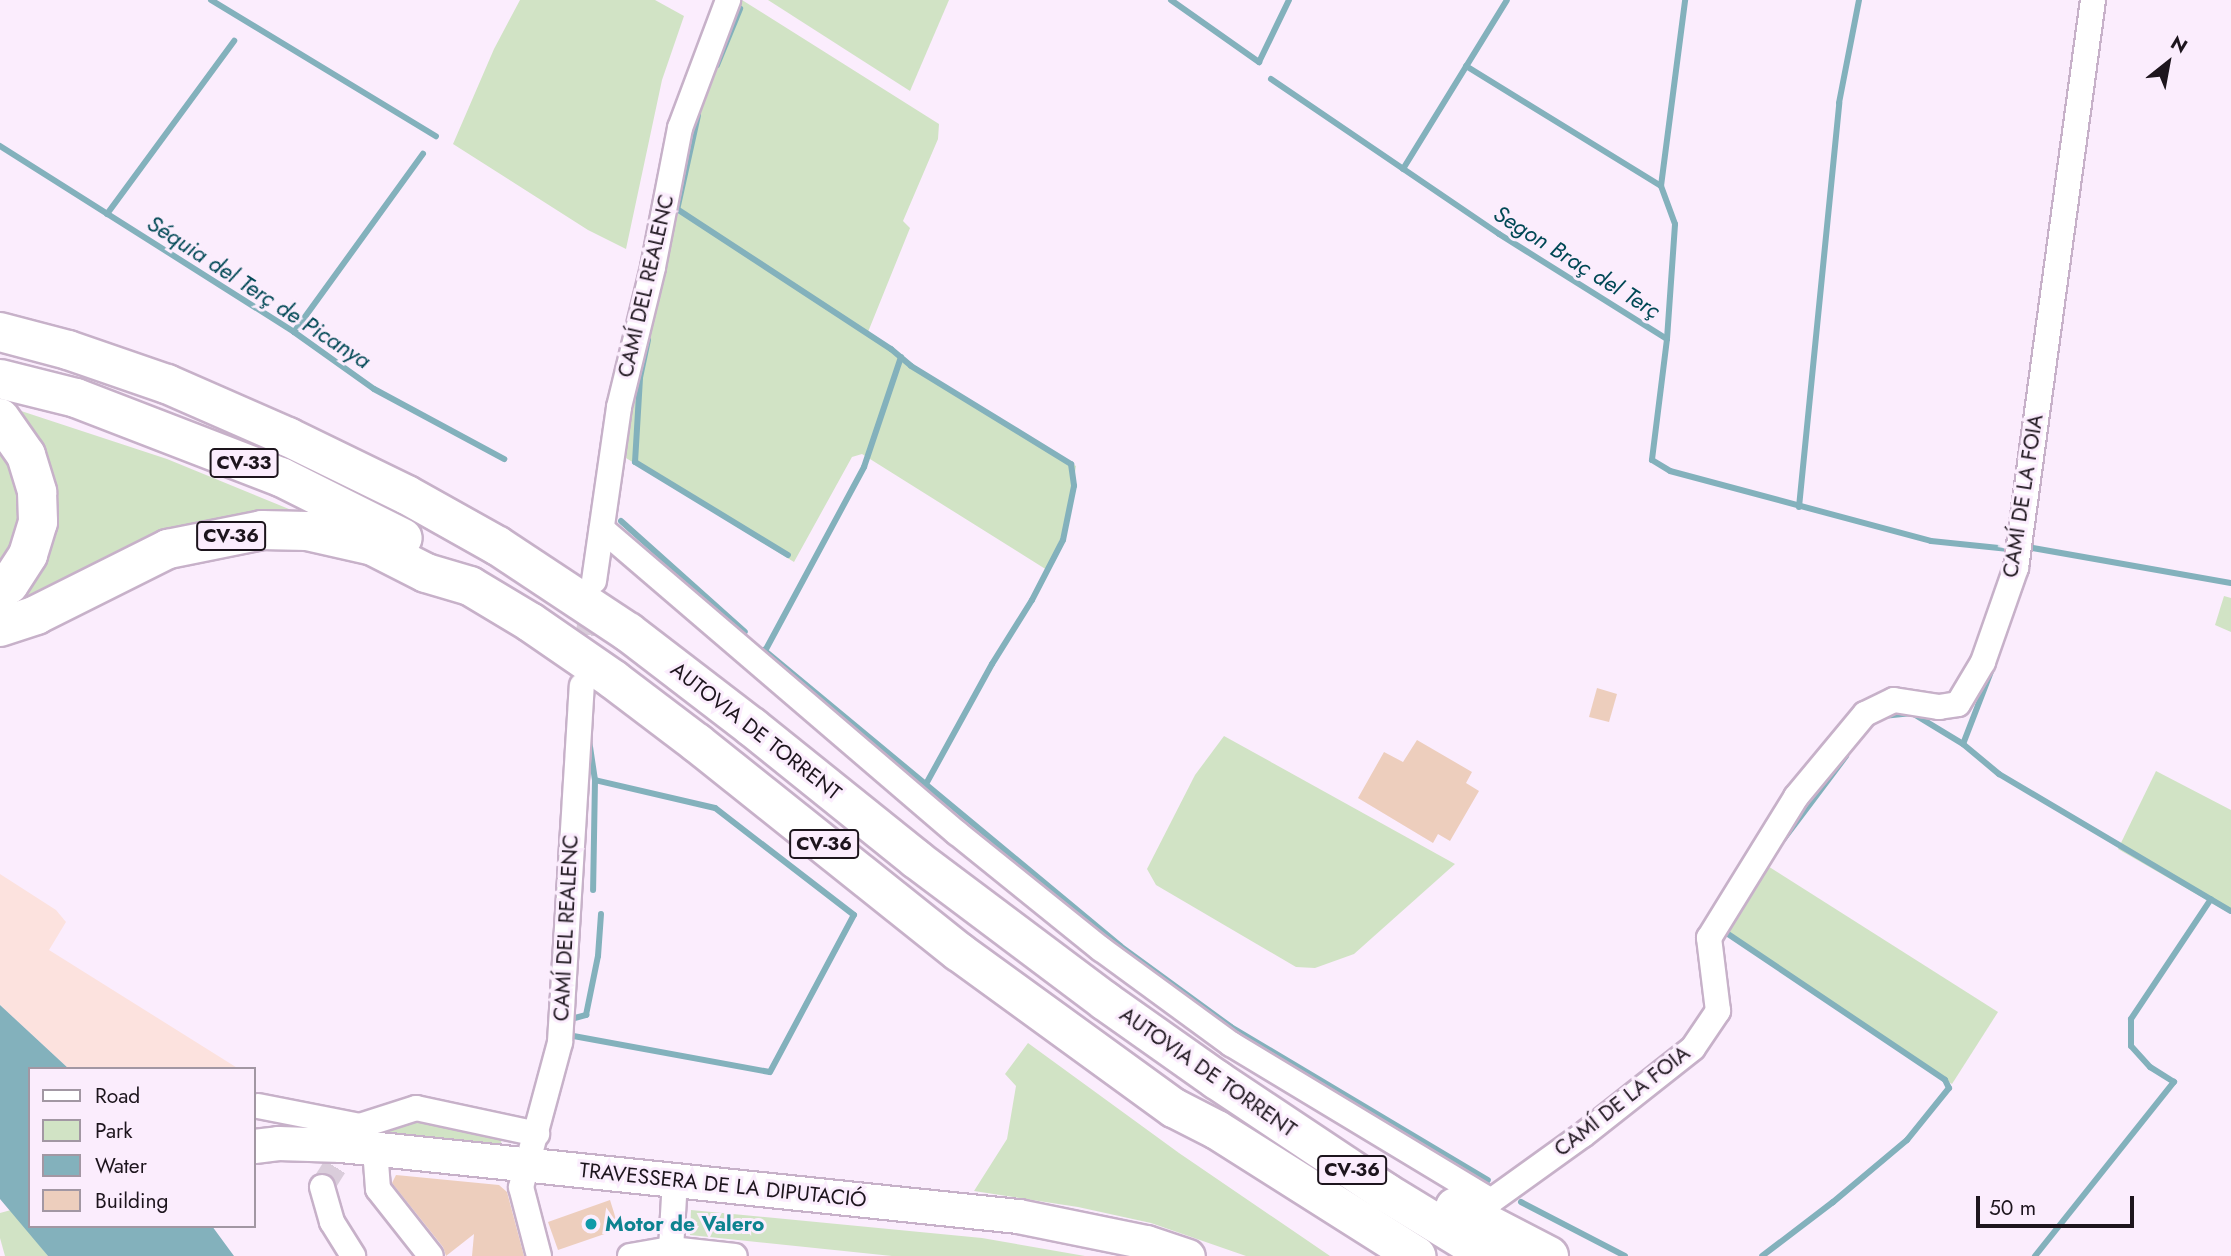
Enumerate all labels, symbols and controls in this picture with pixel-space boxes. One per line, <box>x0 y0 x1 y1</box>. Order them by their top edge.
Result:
north arrow <box>2133 28 2203 98</box>
text: N <box>2166 29 2192 60</box>
street label: CAMÍ DEL REALENC <box>613 192 679 380</box>
water label: Segon Braç del Terç <box>1488 200 1666 324</box>
water label: Séquia del Terç de Picanya <box>142 209 376 375</box>
street label: CAMÍ DE LA FOIA <box>1998 413 2048 579</box>
road number: CV-33 <box>209 447 279 478</box>
road number: CV-36 <box>196 520 266 552</box>
street label: AUTOVIA DE TORRENT <box>666 657 846 805</box>
road number: CV-36 <box>789 828 859 860</box>
street label: CAMÍ DEL REALENC <box>549 834 583 1022</box>
street label: AUTOVIA DE TORRENT <box>1115 1002 1301 1142</box>
street label: CAMÍ DE LA FOIA <box>1549 1040 1695 1162</box>
legend <box>28 1067 256 1228</box>
text: Road <box>95 1081 140 1111</box>
text: Park <box>95 1116 132 1146</box>
text: Water <box>95 1151 147 1181</box>
road number: CV-36 <box>1317 1154 1387 1186</box>
street label: TRAVESSERA DE LA DIPUTACIÓ <box>578 1157 868 1213</box>
scale bar <box>1979 1182 2136 1226</box>
text: Building <box>95 1186 168 1216</box>
text: 50 m <box>1989 1193 2036 1223</box>
place label: Motor de Valero <box>605 1211 764 1237</box>
marker: Motor de Valero <box>583 1216 599 1232</box>

